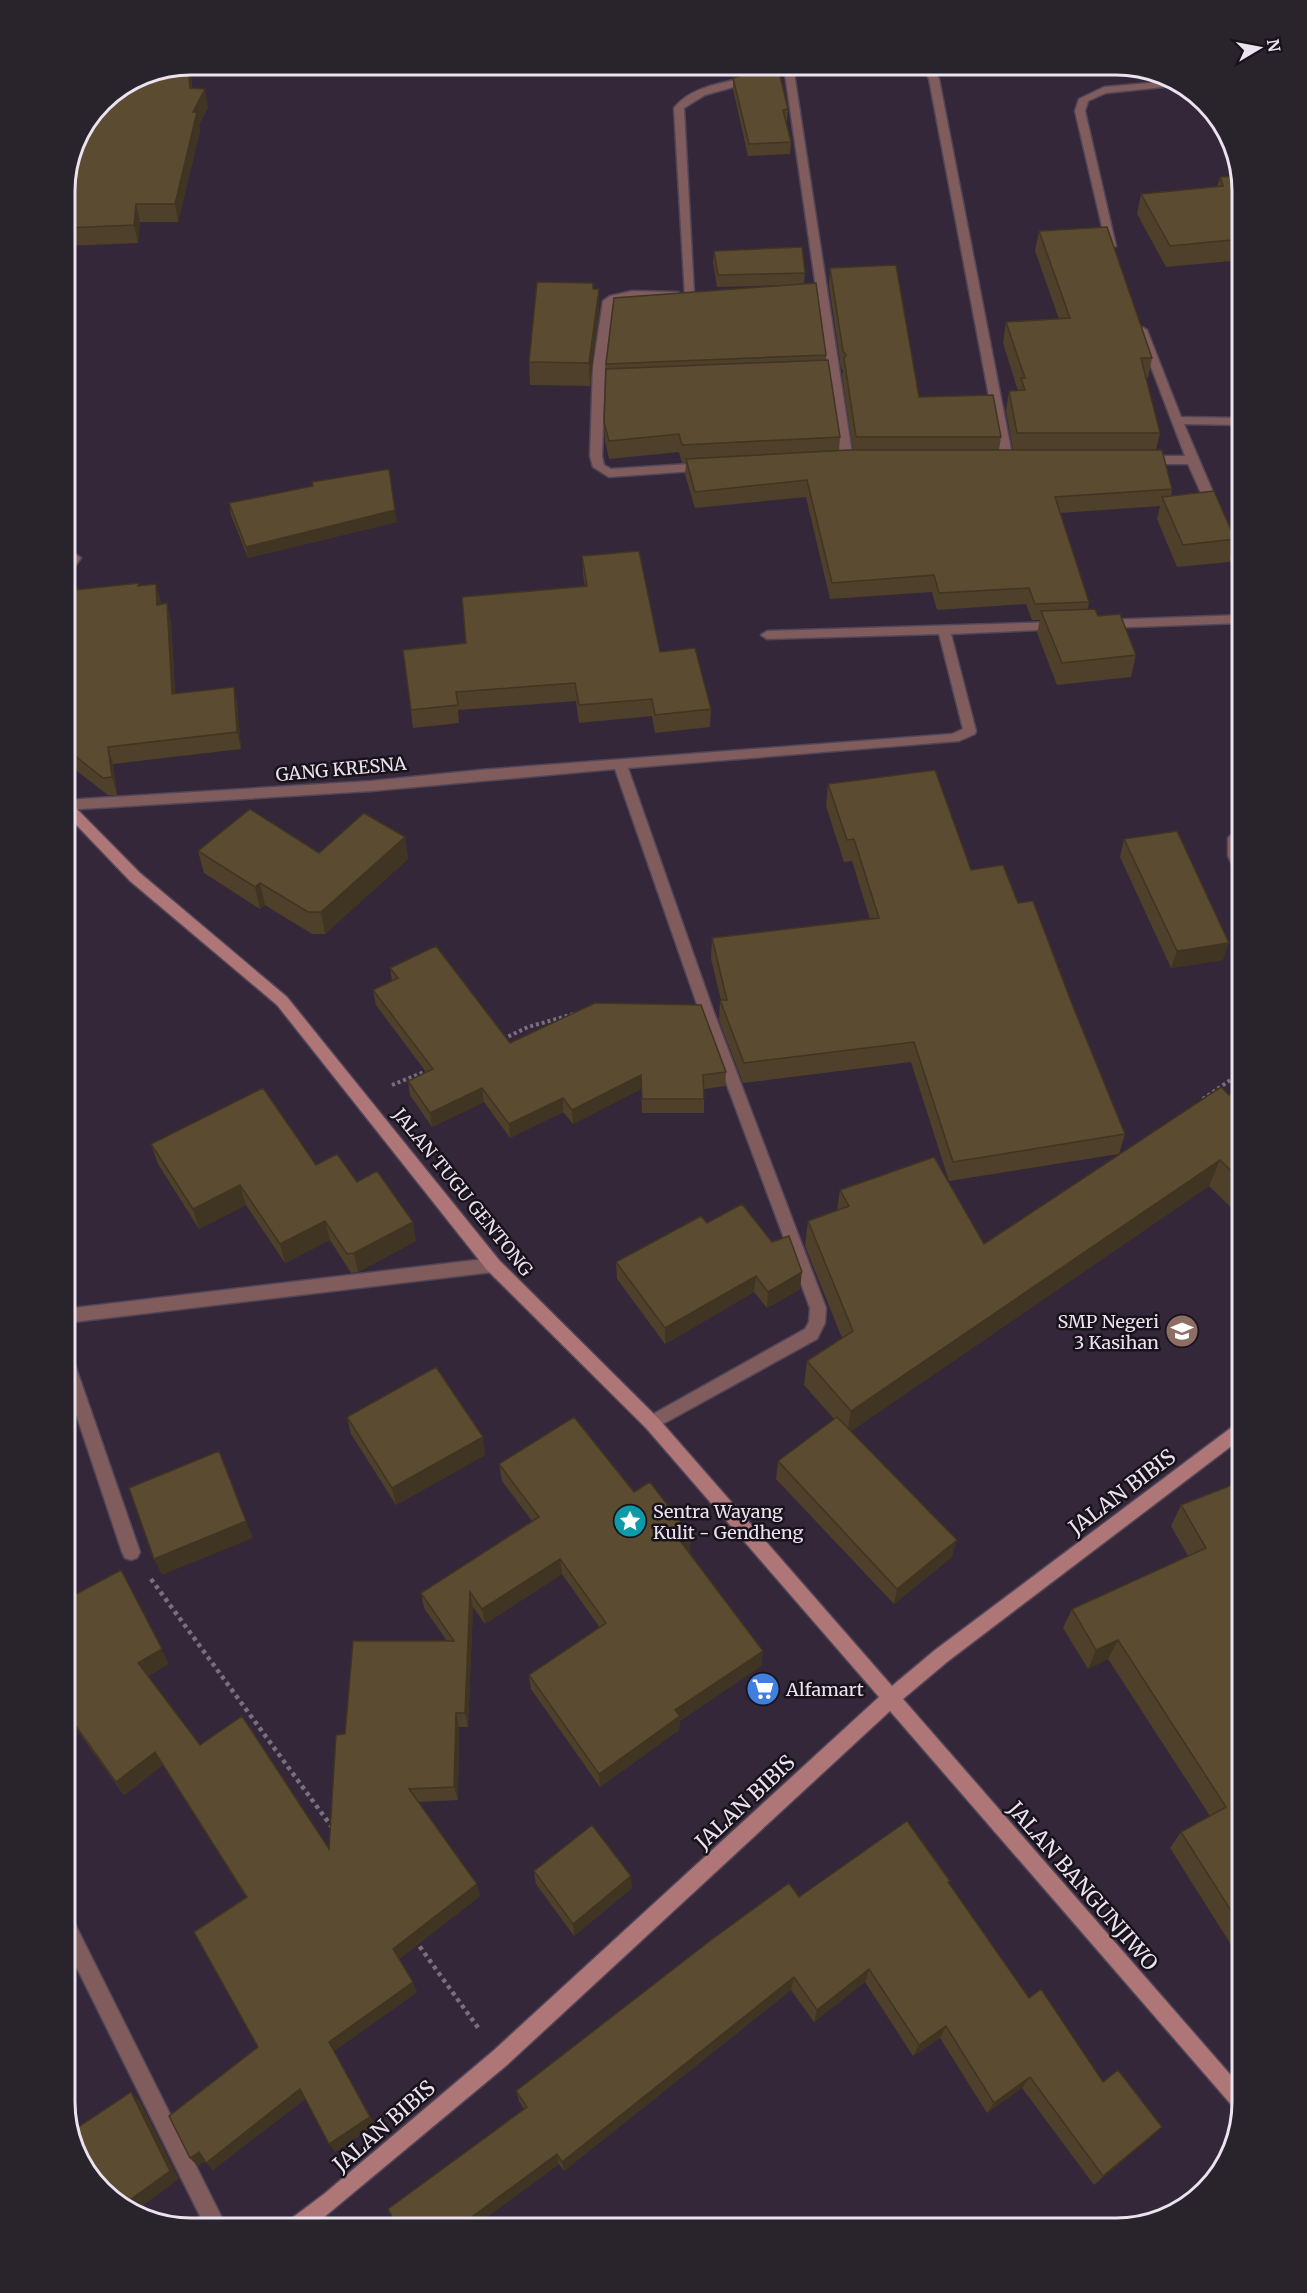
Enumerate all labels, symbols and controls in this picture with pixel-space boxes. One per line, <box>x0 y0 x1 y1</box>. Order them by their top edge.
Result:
north arrow <box>1229 18 1289 78</box>
text: N <box>1263 37 1285 54</box>
street label: GANG KRESNA <box>275 752 408 786</box>
street label: JALAN TUGU GENTONG <box>388 1103 538 1281</box>
place label: SMP Negeri 3 Kasihan <box>1057 1310 1159 1354</box>
school or university icon: SMP Negeri 3 Kasihan <box>1164 1313 1200 1349</box>
street label: JALAN BIBIS <box>1062 1443 1181 1542</box>
place label: Sentra Wayang Kulit - Gendheng <box>653 1500 803 1544</box>
place icon: Sentra Wayang Kulit - Gendheng <box>612 1503 648 1539</box>
supermarket icon: Alfamart <box>745 1671 781 1707</box>
place label: Alfamart <box>785 1678 864 1701</box>
street label: JALAN BIBIS <box>689 1749 801 1856</box>
street label: JALAN BANGUNJIWO <box>1001 1795 1164 1976</box>
street label: JALAN BIBIS <box>327 2074 441 2178</box>

